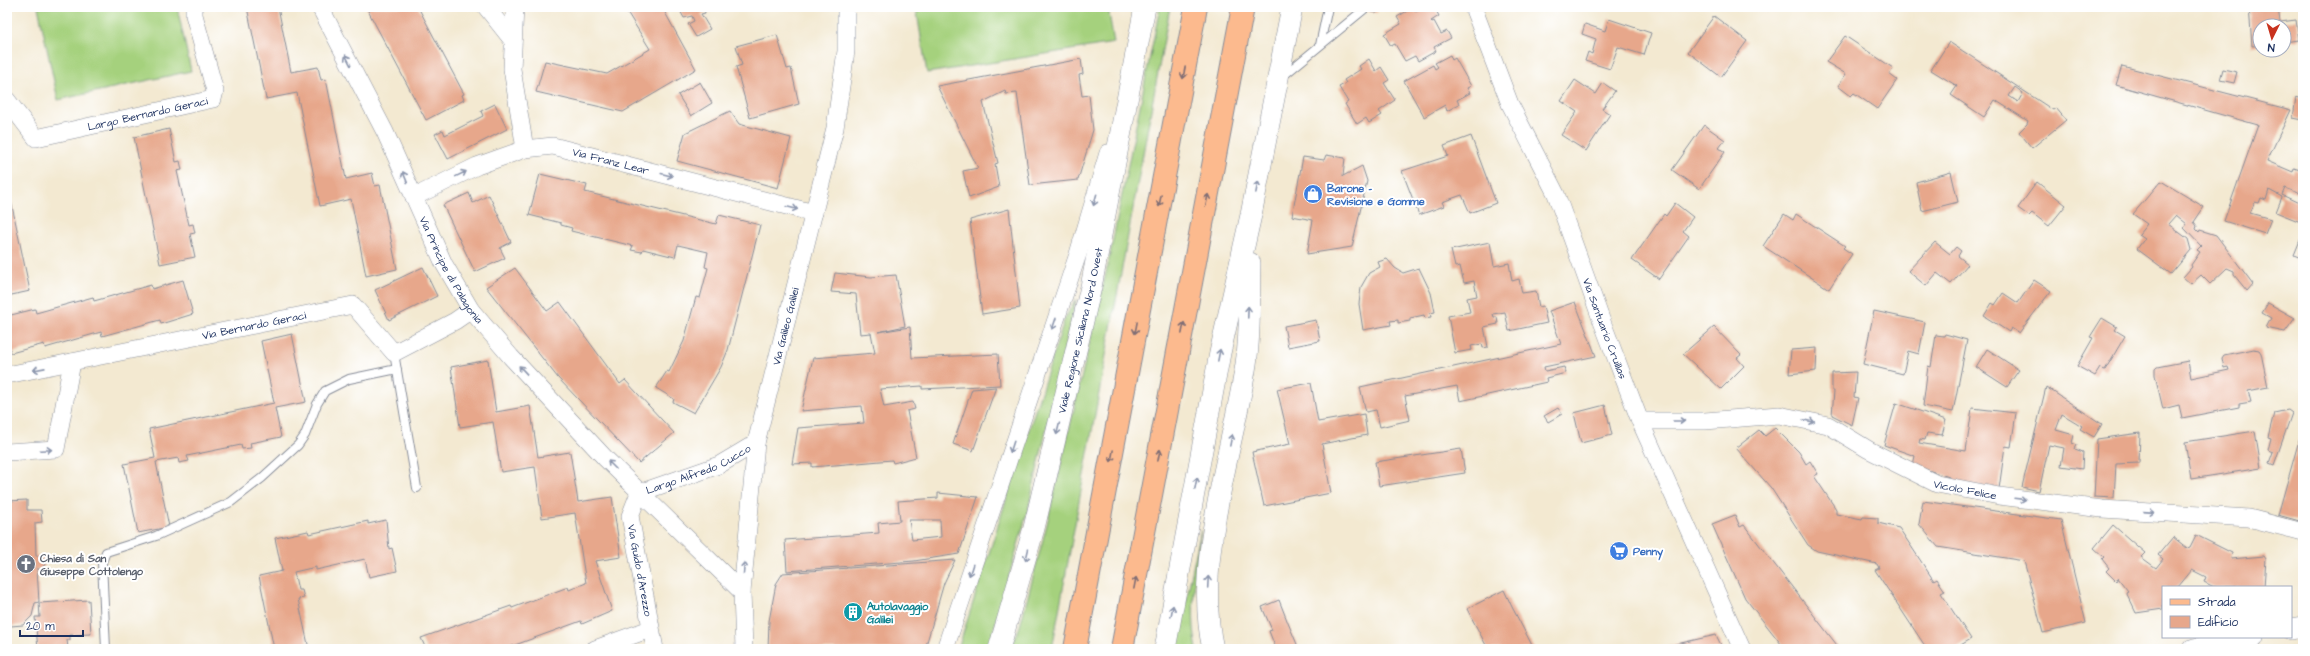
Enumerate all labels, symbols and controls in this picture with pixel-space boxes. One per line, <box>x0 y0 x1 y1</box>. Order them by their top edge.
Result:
north arrow <box>2252 18 2292 58</box>
text: N <box>2267 40 2275 55</box>
one-way arrow <box>344 55 351 67</box>
one-way arrow <box>1180 66 1188 79</box>
street label: Largo Bernardo Geraci <box>86 93 210 134</box>
street label: Via Franz Lear <box>571 144 651 178</box>
one-way arrow <box>455 170 467 177</box>
one-way arrow <box>401 172 409 184</box>
one-way arrow <box>660 172 673 179</box>
one-way arrow <box>1253 181 1261 194</box>
place label: Barone - Revisione e Gomme <box>1327 181 1425 209</box>
shop icon: Barone - Revisione e Gomme <box>1302 183 1324 205</box>
one-way arrow <box>1091 193 1098 206</box>
one-way arrow <box>1156 194 1164 207</box>
one-way arrow <box>1203 194 1211 207</box>
one-way arrow <box>786 204 799 212</box>
street label: Via Principe di Palagonia <box>416 214 487 327</box>
street label: Viale Regione Siciliana Nord Ovest <box>1054 246 1107 415</box>
street label: Via Santuario Cruillas <box>1579 276 1630 382</box>
street label: Via Galileo Galilei <box>769 286 803 367</box>
one-way arrow <box>1244 306 1252 319</box>
street label: Via Bernardo Geraci <box>201 308 308 343</box>
one-way arrow <box>1050 317 1058 329</box>
one-way arrow <box>1131 321 1139 334</box>
one-way arrow <box>1179 321 1187 334</box>
one-way arrow <box>1216 349 1224 362</box>
one-way arrow <box>33 365 46 373</box>
one-way arrow <box>518 365 528 375</box>
one-way arrow <box>1672 417 1685 425</box>
one-way arrow <box>1802 418 1815 426</box>
one-way arrow <box>1053 422 1061 435</box>
one-way arrow <box>1227 434 1235 447</box>
street label: Largo Alfredo Cucco <box>644 440 754 498</box>
one-way arrow <box>1008 440 1015 453</box>
one-way arrow <box>39 446 52 453</box>
one-way arrow <box>1107 449 1115 462</box>
one-way arrow <box>1155 449 1163 462</box>
one-way arrow <box>607 460 617 470</box>
one-way arrow <box>1192 477 1200 490</box>
street label: Vicolo Felice <box>1932 477 1998 503</box>
one-way arrow <box>2013 495 2026 503</box>
one-way arrow <box>2142 508 2155 516</box>
street label: Via Guido d'Arezzo <box>624 523 656 618</box>
supermarket icon: Penny <box>1608 540 1630 562</box>
place label: Penny <box>1633 544 1664 561</box>
one-way arrow <box>1023 548 1030 561</box>
place label: Chiesa di San Giuseppe Cottolengo <box>40 551 144 581</box>
church icon: Chiesa di San Giuseppe Cottolengo <box>15 553 37 575</box>
one-way arrow <box>740 562 748 575</box>
one-way arrow <box>967 563 974 576</box>
one-way arrow <box>1205 576 1212 589</box>
one-way arrow <box>1131 577 1139 590</box>
legend <box>2162 586 2292 638</box>
text: Strada <box>2198 594 2236 611</box>
place label: Autolavaggio Galilei <box>867 599 929 627</box>
building icon: Autolavaggio Galilei <box>842 601 864 623</box>
one-way arrow <box>1168 605 1176 618</box>
scale bar <box>20 612 83 638</box>
text: Edificio <box>2198 614 2238 631</box>
text: 20 m <box>26 618 55 635</box>

